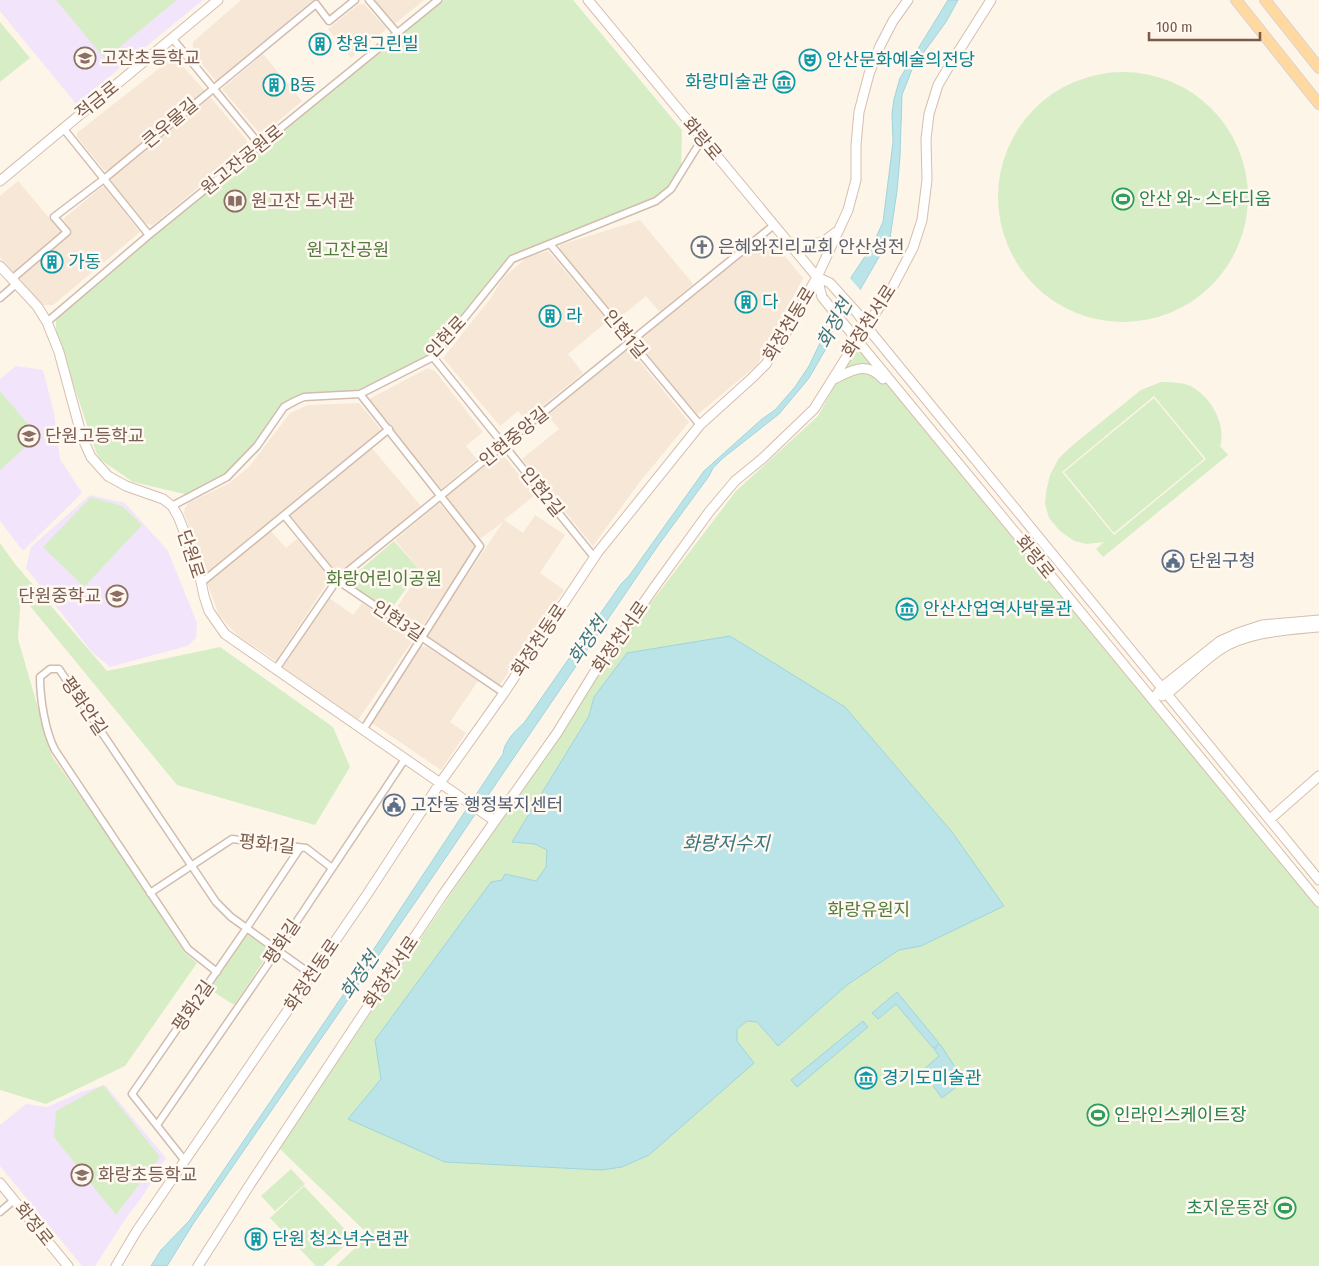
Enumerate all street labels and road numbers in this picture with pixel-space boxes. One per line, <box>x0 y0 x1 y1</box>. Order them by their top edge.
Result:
street label: 적금로 <box>71 76 123 124</box>
street label: 큰우물길 <box>138 93 202 153</box>
street label: 화랑로 <box>678 113 726 165</box>
street label: 원고잔공원로 <box>196 120 288 200</box>
street label: 화정천서로 <box>837 280 901 362</box>
street label: 화정천동로 <box>758 283 820 365</box>
street label: 인현1길 <box>598 305 652 363</box>
street label: 인현로 <box>421 311 471 363</box>
street label: 인현중앙길 <box>475 402 553 472</box>
street label: 인현2길 <box>515 463 569 521</box>
street label: 단원로 <box>173 527 209 581</box>
street label: 화랑로 <box>1011 531 1059 583</box>
street label: 인현3길 <box>368 596 428 646</box>
street label: 화정천서로 <box>587 597 653 677</box>
street label: 화정천동로 <box>507 600 571 680</box>
street label: 평화안길 <box>56 672 112 740</box>
street label: 평화1길 <box>238 830 296 858</box>
street label: 평화길 <box>259 915 305 969</box>
street label: 화정천서로 <box>359 932 423 1012</box>
street label: 화정천동로 <box>280 935 344 1015</box>
street label: 평화2길 <box>167 976 219 1036</box>
street label: 화정로 <box>10 1198 58 1250</box>

